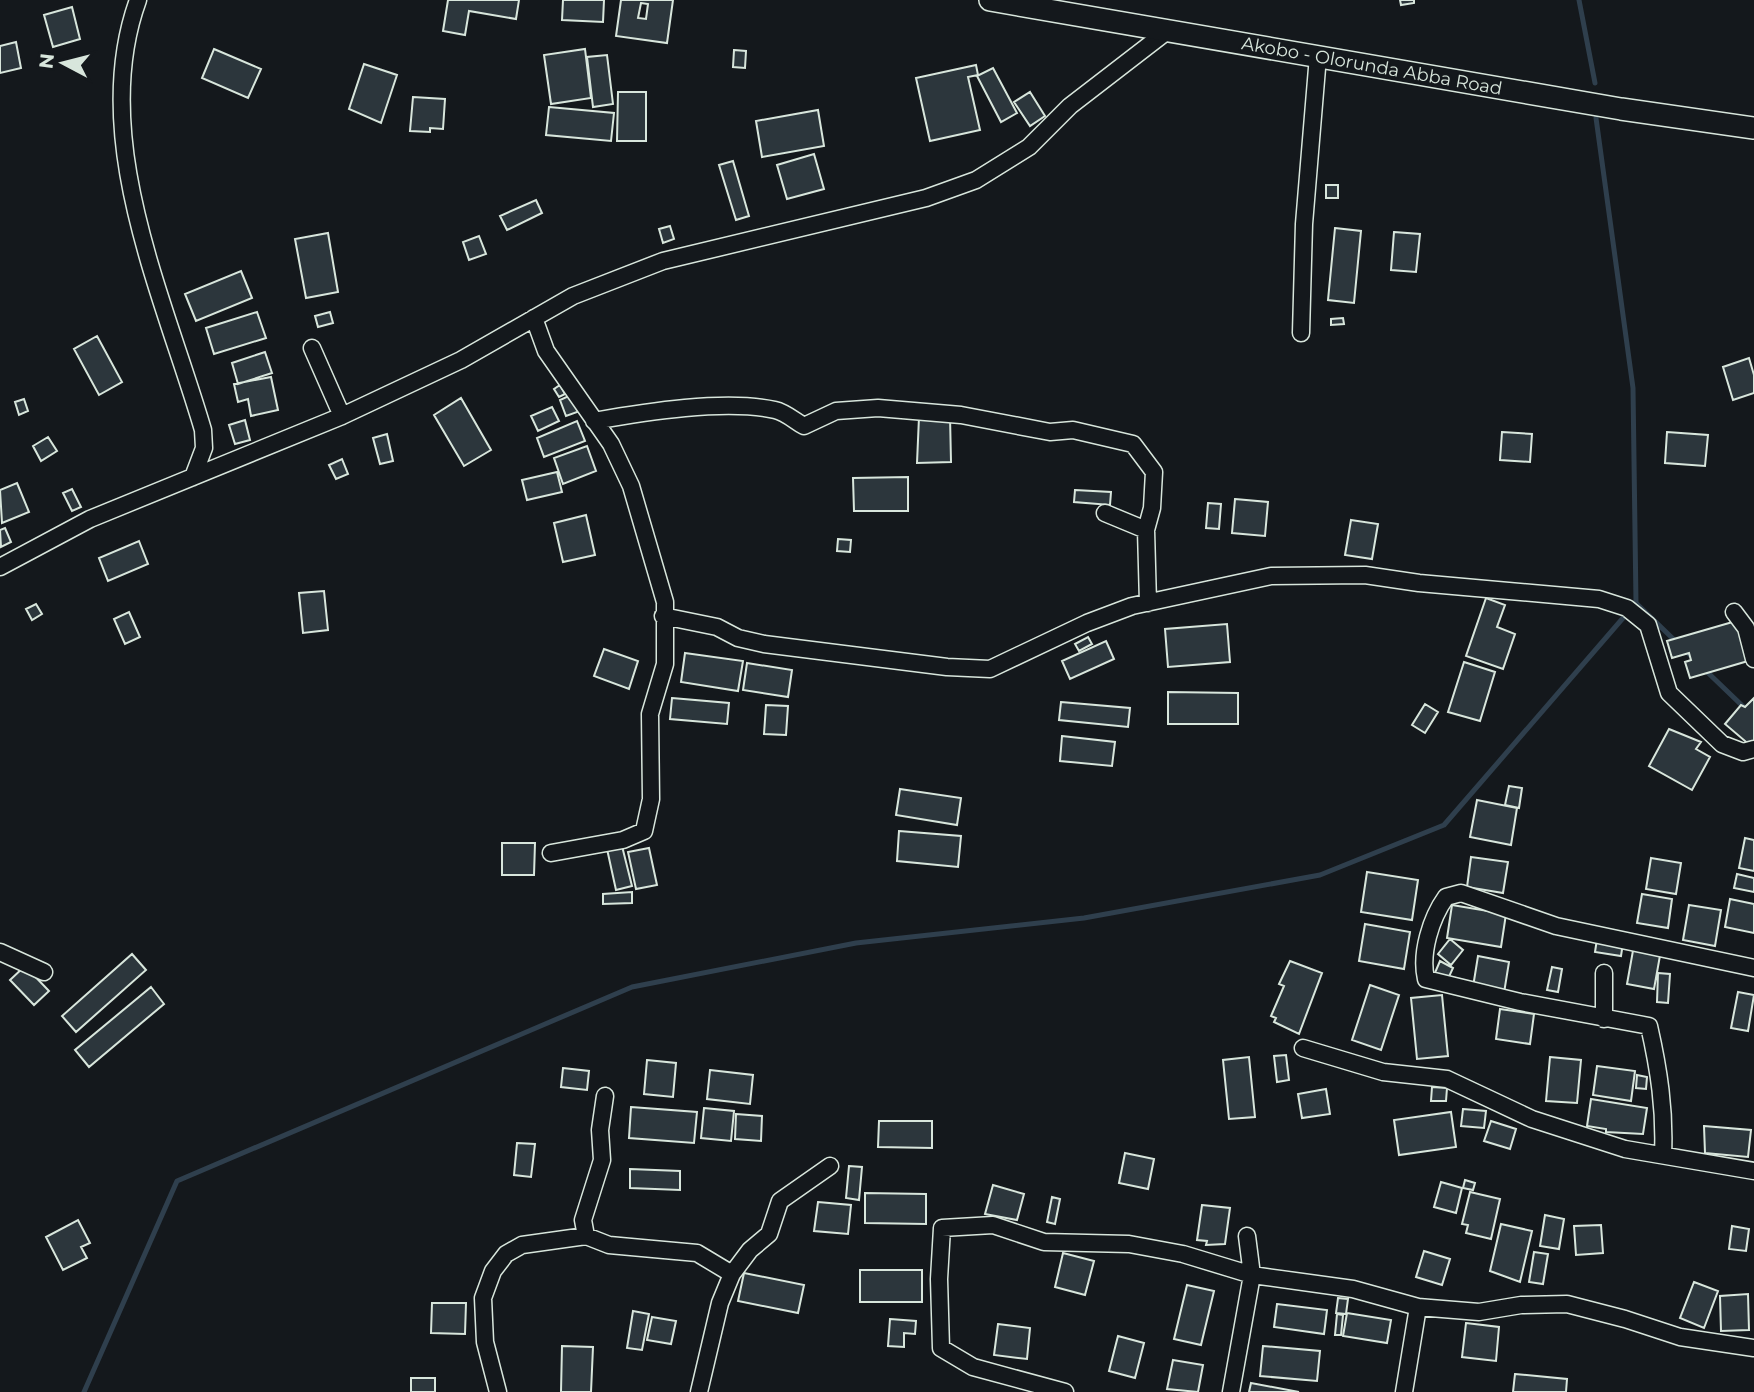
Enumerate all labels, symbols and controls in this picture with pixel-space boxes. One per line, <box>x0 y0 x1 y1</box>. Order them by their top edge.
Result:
north arrow <box>28 28 98 98</box>
street label: Akobo - Olorunda Abba Road <box>1240 32 1504 100</box>
text: N <box>34 52 59 70</box>

